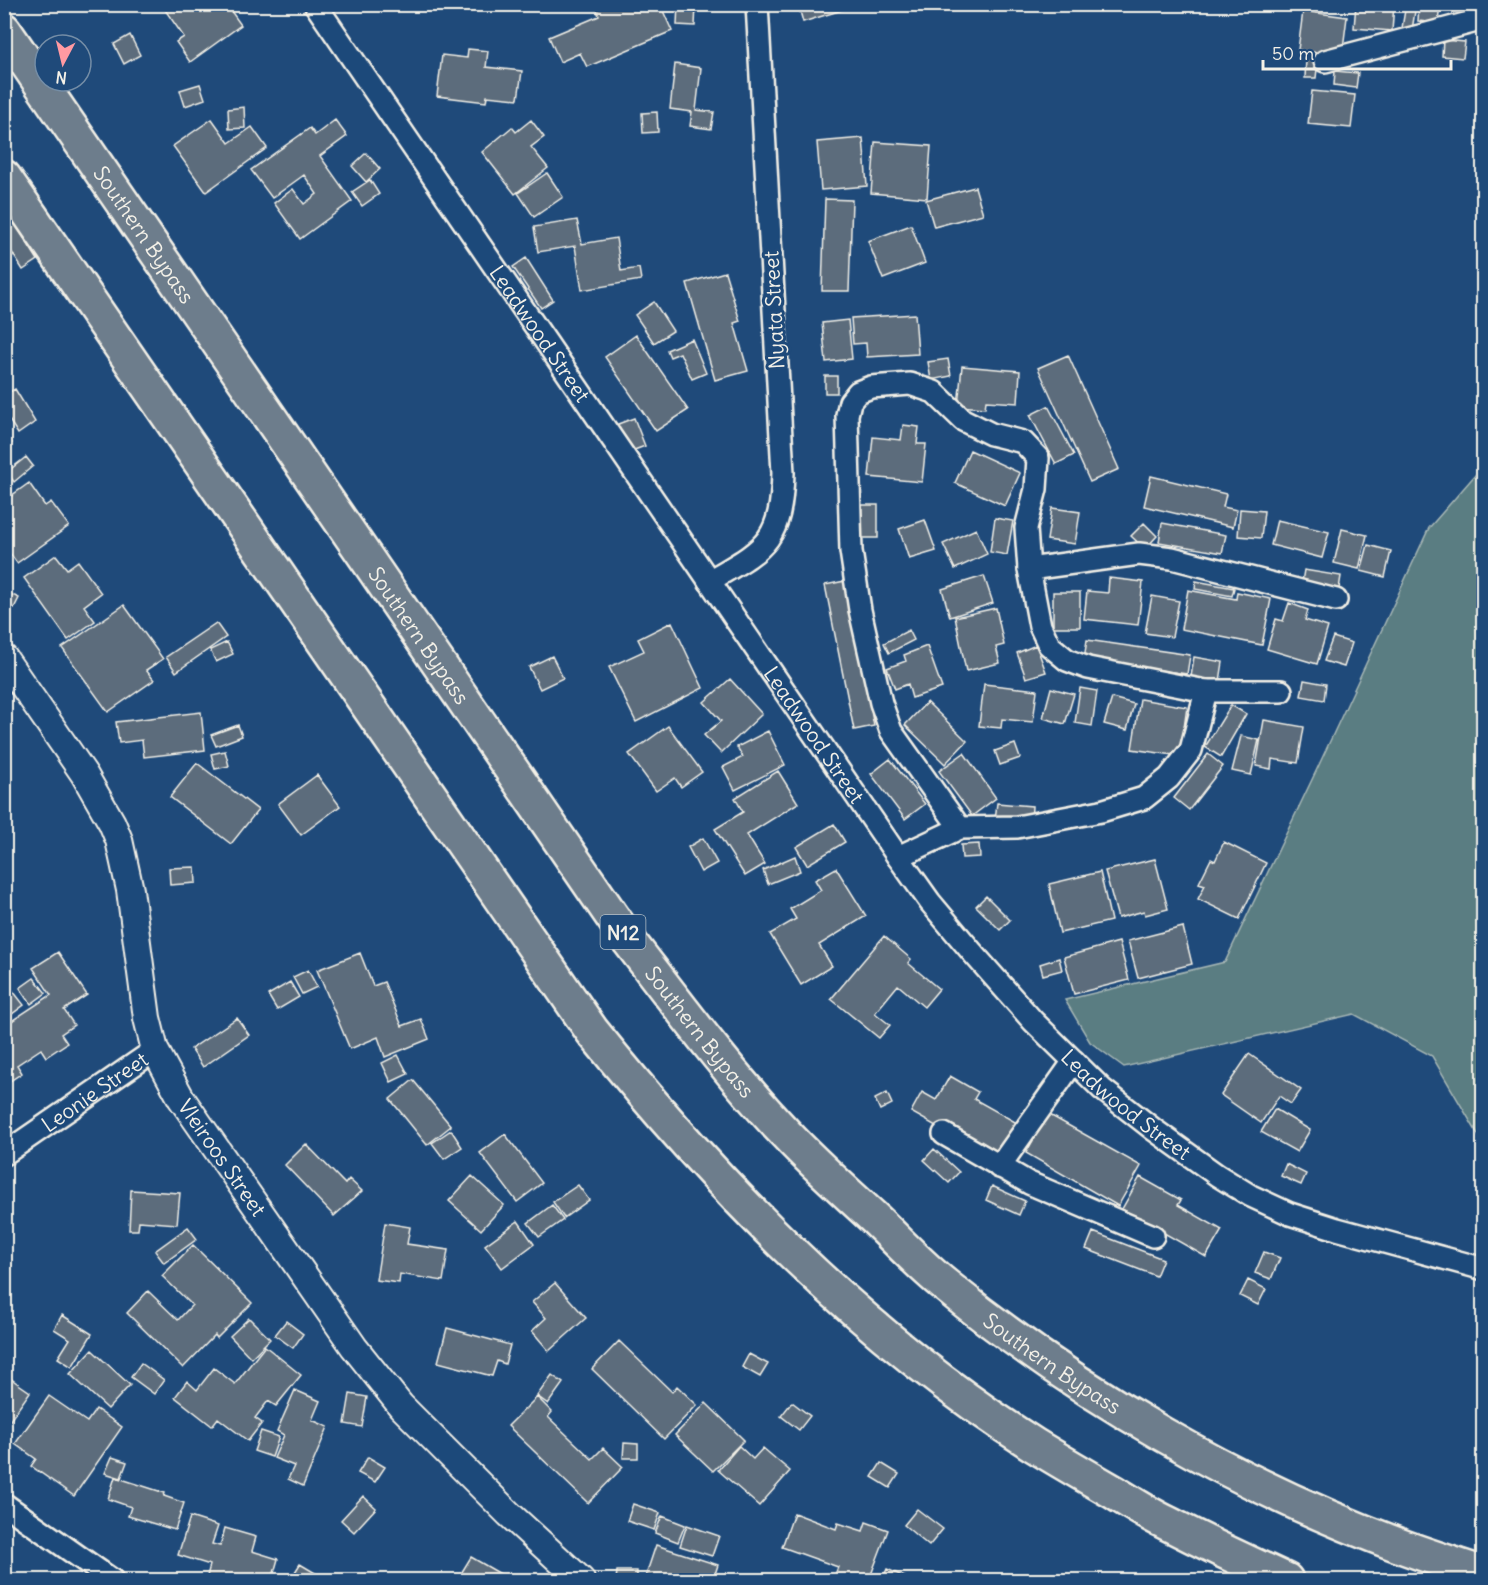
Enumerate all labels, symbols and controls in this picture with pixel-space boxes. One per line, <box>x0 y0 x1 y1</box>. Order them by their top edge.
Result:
north arrow <box>33 33 93 93</box>
scale bar <box>1263 33 1450 71</box>
text: 50 m <box>1272 42 1314 65</box>
text: N <box>54 67 68 88</box>
street label: Southern Bypass <box>88 161 201 308</box>
street label: Nyata Street <box>757 250 791 370</box>
street label: Leadwood Street <box>484 260 596 407</box>
street label: Southern Bypass <box>363 561 476 709</box>
street label: Leadwood Street <box>758 661 871 808</box>
road number: N12 <box>600 915 646 949</box>
street label: Southern Bypass <box>639 960 761 1103</box>
street label: Leadwood Street <box>1056 1043 1196 1165</box>
street label: Leonie Street <box>36 1046 153 1138</box>
street label: Vleiroos Street <box>172 1094 272 1221</box>
street label: Southern Bypass <box>978 1307 1126 1420</box>

